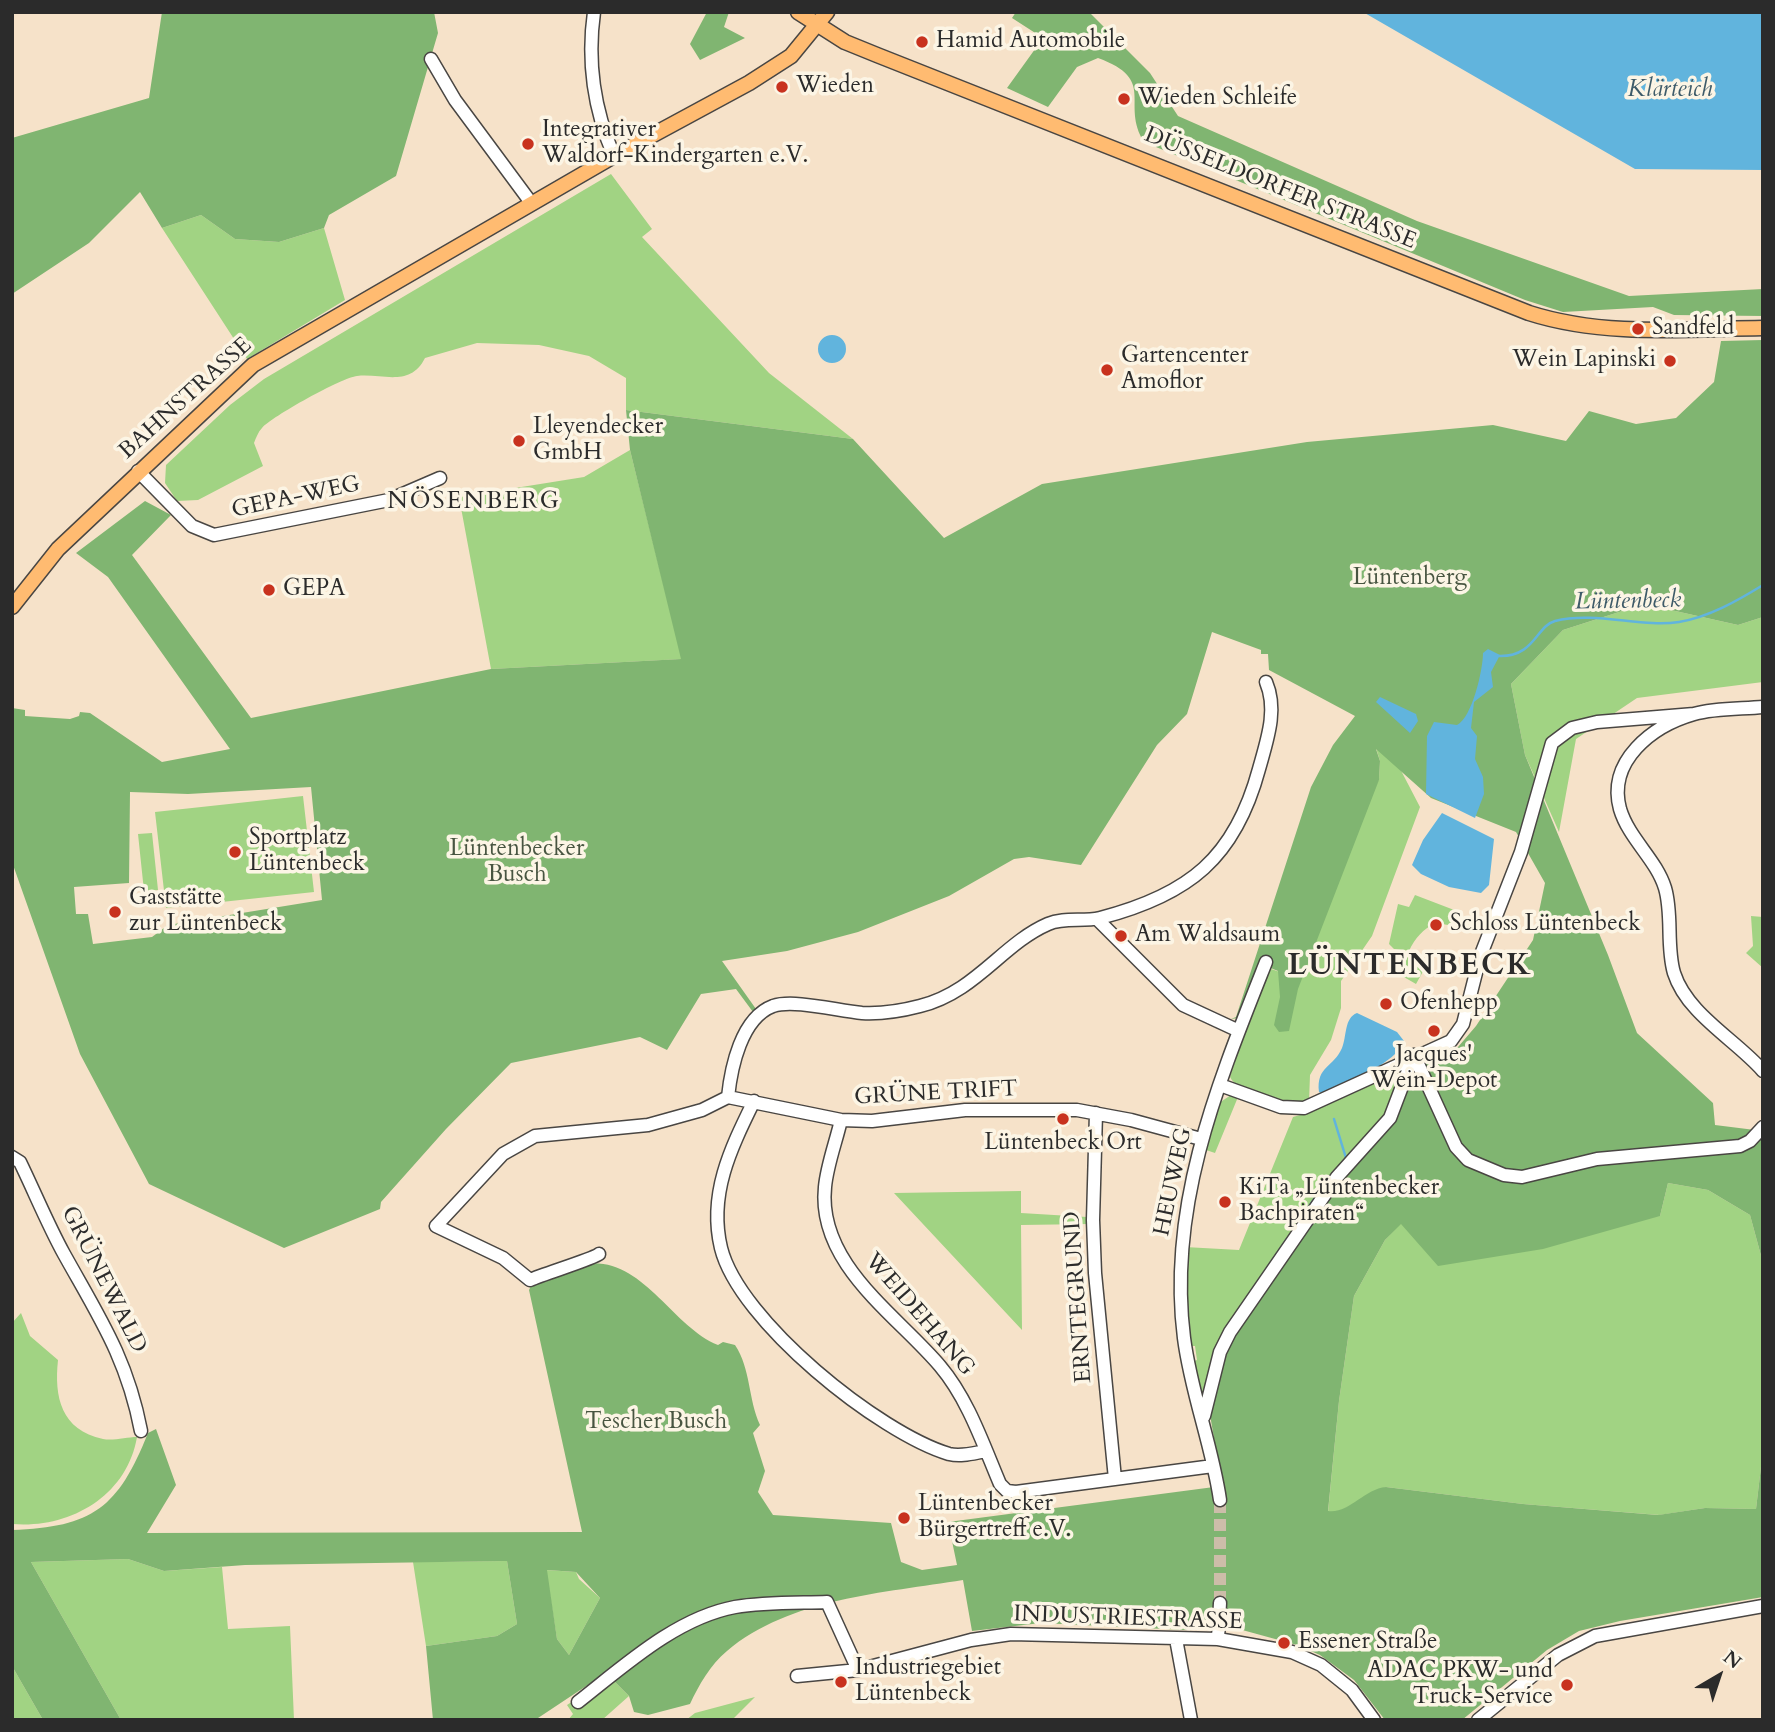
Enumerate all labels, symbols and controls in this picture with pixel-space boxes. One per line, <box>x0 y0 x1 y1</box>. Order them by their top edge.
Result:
place label: Hamid Automobile <box>936 28 1125 56</box>
marker: Hamid Automobile <box>914 34 930 50</box>
place label: Wieden <box>796 73 874 101</box>
water label: Klärteich <box>1627 76 1713 104</box>
marker: Wieden <box>774 79 790 95</box>
place label: Wieden Schleife <box>1138 85 1297 113</box>
marker: Wieden Schleife <box>1116 91 1132 107</box>
place label: Integrativer Waldorf-Kindergarten e.V. <box>542 117 808 171</box>
street label: DÜSSELDORFER STRASSE <box>1140 122 1420 256</box>
marker: Integrativer Waldorf-Kindergarten e.V. <box>520 136 536 152</box>
place label: Sandfeld <box>1652 315 1734 343</box>
marker: Sandfeld <box>1630 321 1646 337</box>
street label: BAHNSTRASSE <box>114 332 258 466</box>
place label: Gartencenter Amoflor <box>1121 343 1248 397</box>
place label: Wein Lapinski <box>1512 347 1656 375</box>
marker: Wein Lapinski <box>1662 353 1678 369</box>
marker: Gartencenter Amoflor <box>1099 362 1115 378</box>
place label: Lleyendecker GmbH <box>533 414 663 468</box>
marker: Lleyendecker GmbH <box>511 433 527 449</box>
street label: GEPA-WEG <box>229 471 363 525</box>
district label: NÖSENBERG <box>388 488 560 516</box>
park label: Lüntenberg <box>1353 565 1467 593</box>
place label: GEPA <box>283 576 345 604</box>
marker: GEPA <box>261 582 277 598</box>
water label: Lüntenbeck <box>1575 587 1681 617</box>
place label: Sportplatz Lüntenbeck <box>249 825 365 879</box>
park label: Lüntenbecker Busch <box>450 836 584 890</box>
marker: Sportplatz Lüntenbeck <box>227 844 243 860</box>
place label: Gaststätte zur Lüntenbeck <box>129 885 282 939</box>
marker: Gaststätte zur Lüntenbeck <box>107 904 123 920</box>
place label: Schloss Lüntenbeck <box>1450 911 1640 939</box>
marker: Schloss Lüntenbeck <box>1428 917 1444 933</box>
place label: Am Waldsaum <box>1135 922 1280 950</box>
marker: Am Waldsaum <box>1113 928 1129 944</box>
district label: LÜNTENBECK <box>1289 949 1531 985</box>
place label: Ofenhepp <box>1400 990 1498 1018</box>
marker: Ofenhepp <box>1378 996 1394 1012</box>
marker: Jacques' Wein-Depot <box>1426 1023 1442 1039</box>
place label: Jacques' Wein-Depot <box>1371 1042 1497 1096</box>
street label: GRÜNE TRIFT <box>854 1076 1018 1112</box>
marker: Lüntenbeck Ort <box>1055 1111 1071 1127</box>
street label: HEUWEG <box>1149 1125 1199 1239</box>
place label: Lüntenbeck Ort <box>984 1130 1142 1158</box>
place label: KiTa „Lüntenbecker Bachpiraten“ <box>1239 1175 1439 1229</box>
marker: KiTa „Lüntenbecker Bachpiraten“ <box>1217 1194 1233 1210</box>
street label: GRÜNEWALD <box>54 1202 152 1358</box>
street label: ERNTEGRUND <box>1059 1210 1099 1384</box>
street label: WEIDEHANG <box>858 1248 980 1382</box>
park label: Tescher Busch <box>585 1409 727 1437</box>
place label: Lüntenbecker Bürgertreff e.V. <box>918 1491 1071 1545</box>
marker: Lüntenbecker Bürgertreff e.V. <box>896 1510 912 1526</box>
street label: INDUSTRIESTRASSE <box>1013 1601 1243 1637</box>
place label: Essener Straße <box>1298 1629 1437 1657</box>
marker: Essener Straße <box>1276 1635 1292 1651</box>
north arrow <box>1684 1641 1754 1711</box>
text: N <box>1718 1644 1747 1675</box>
place label: Industriegebiet Lüntenbeck <box>855 1655 1001 1709</box>
place label: ADAC PKW- und Truck-Service <box>1367 1658 1553 1712</box>
marker: Industriegebiet Lüntenbeck <box>833 1674 849 1690</box>
marker: ADAC PKW- und Truck-Service <box>1559 1677 1575 1693</box>

